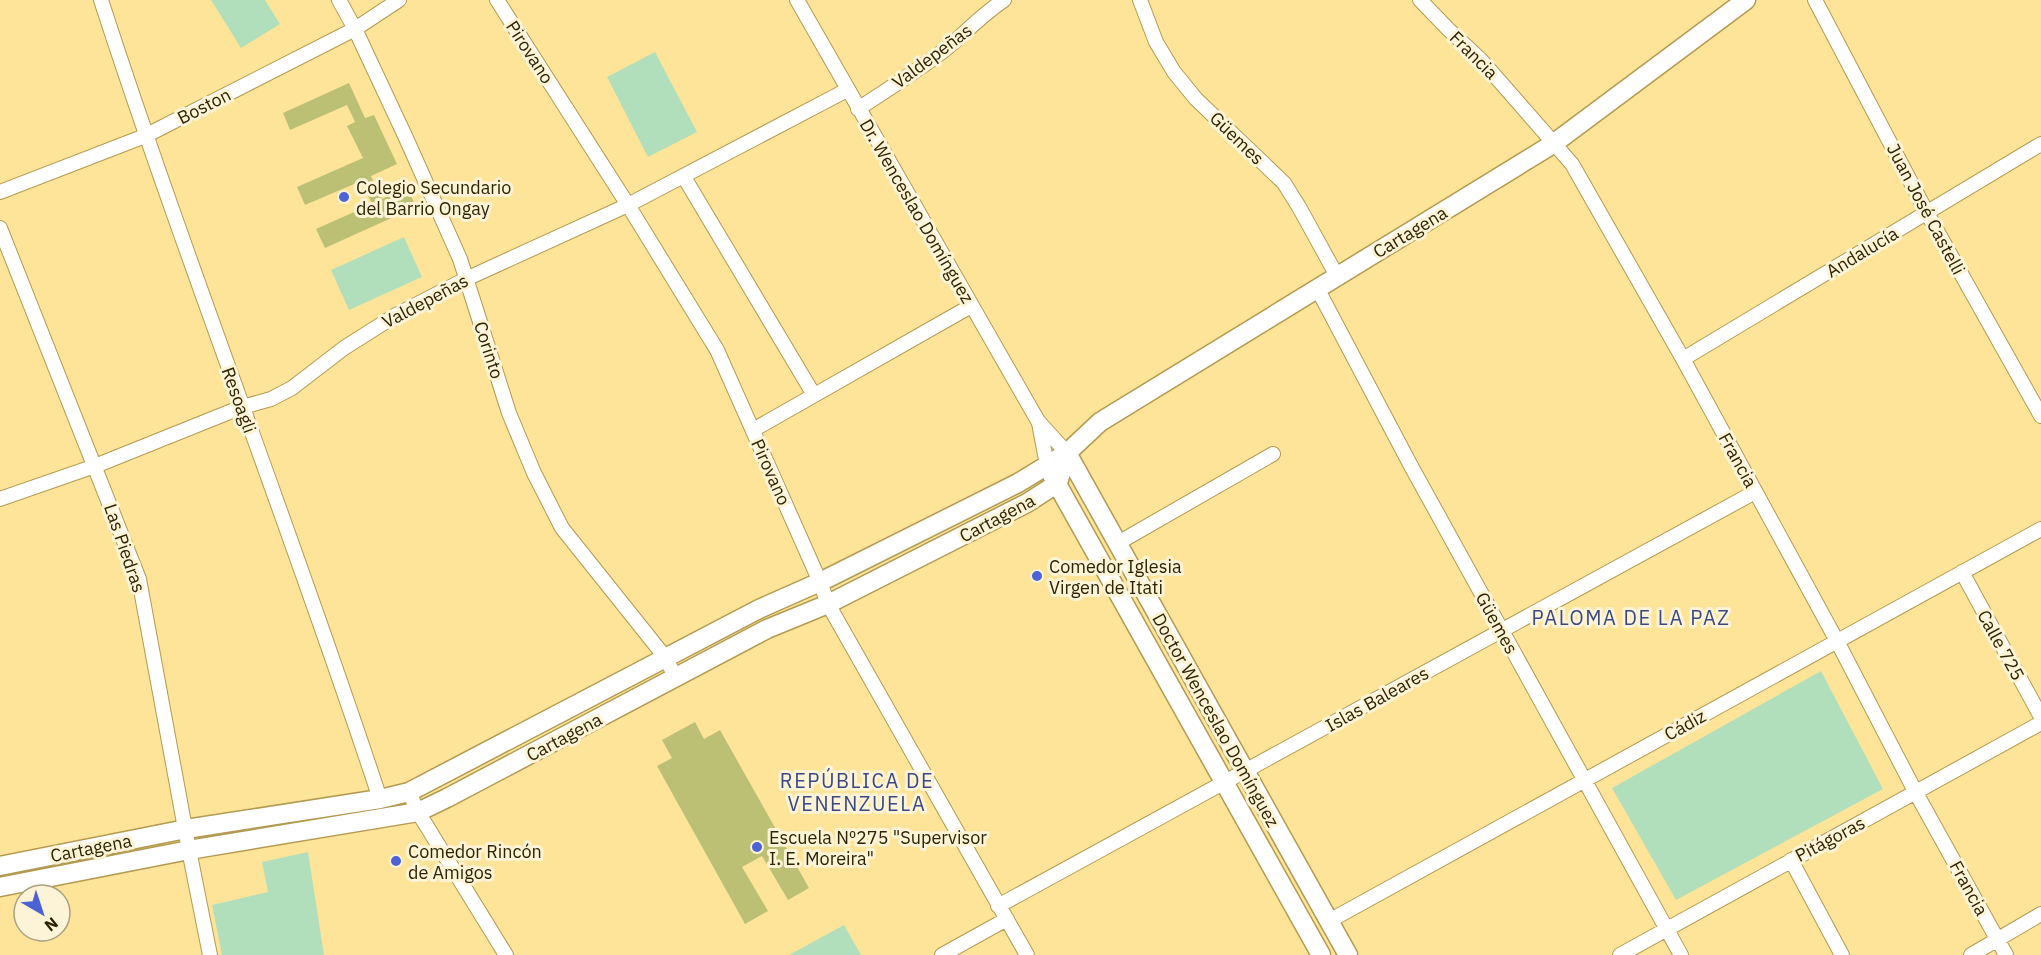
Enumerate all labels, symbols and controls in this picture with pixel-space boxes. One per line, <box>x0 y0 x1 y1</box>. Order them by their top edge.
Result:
street label: Pirovano <box>501 16 559 88</box>
street label: Valdepeñas <box>887 18 977 94</box>
street label: Francia <box>1445 26 1503 84</box>
street label: Boston <box>173 83 235 129</box>
street label: Güemes <box>1205 106 1269 170</box>
street label: Dr. Wenceslao Domínguez <box>855 115 979 307</box>
street label: Juan José Castelli <box>1882 139 1970 279</box>
place label: Colegio Secundario del Barrio Ongay <box>356 176 511 220</box>
marker: Colegio Secundario del Barrio Ongay <box>337 190 351 204</box>
street label: Cartagena <box>1369 201 1452 263</box>
street label: Andalucía <box>1822 221 1903 282</box>
street label: Valdepeñas <box>378 269 472 333</box>
street label: Corinto <box>469 318 509 382</box>
street label: Resoagli <box>216 364 262 436</box>
street label: Francia <box>1714 429 1763 492</box>
street label: Pirovano <box>746 435 796 509</box>
street label: Cartagena <box>955 488 1039 548</box>
street label: Las Piedras <box>99 501 151 595</box>
place label: Comedor Iglesia Virgen de Itati <box>1049 555 1182 599</box>
marker: Comedor Iglesia Virgen de Itati <box>1030 569 1044 583</box>
street label: Güemes <box>1471 588 1523 658</box>
district label: PALOMA DE LA PAZ <box>1532 604 1730 631</box>
street label: Calle 725 <box>1972 606 2030 684</box>
street label: Doctor Wenceslao Domínguez <box>1147 609 1285 831</box>
street label: Islas Baleares <box>1321 661 1433 737</box>
street label: Cádiz <box>1660 704 1710 746</box>
street label: Cartagena <box>522 707 606 767</box>
district label: REPÚBLICA DE VENENZUELA <box>780 767 934 817</box>
street label: Pitágoras <box>1791 811 1869 867</box>
place label: Escuela Nº275 "Supervisor I. E. Moreira" <box>769 826 987 870</box>
street label: Cartagena <box>48 829 134 867</box>
place label: Comedor Rincón de Amigos <box>408 840 542 884</box>
marker: Escuela Nº275 "Supervisor I. E. Moreira" <box>750 840 764 854</box>
marker: Comedor Rincón de Amigos <box>389 854 403 868</box>
street label: Francia <box>1945 857 1994 920</box>
north arrow <box>12 883 72 943</box>
text: N <box>41 913 62 936</box>

